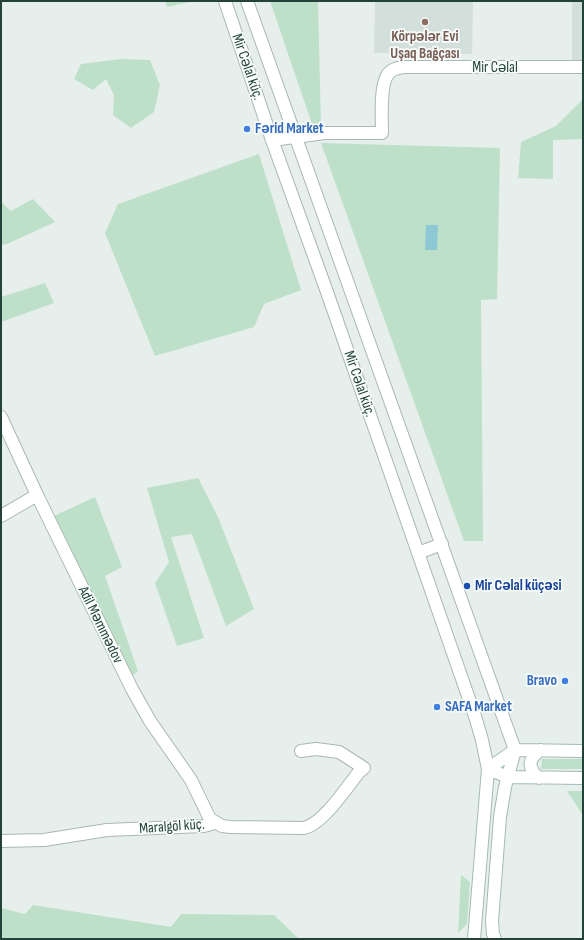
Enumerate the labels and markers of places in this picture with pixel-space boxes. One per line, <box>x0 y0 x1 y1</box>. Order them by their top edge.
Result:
marker: Körpələr Evi Uşaq Bağçası <box>420 17 430 27</box>
place label: Körpələr Evi Uşaq Bağçası <box>390 28 460 63</box>
place label: Fərid Market <box>255 120 324 138</box>
marker: Fərid Market <box>242 124 252 134</box>
place label: Mir Cəlal küçəsi <box>475 577 561 595</box>
marker: Mir Cəlal küçəsi <box>462 581 472 591</box>
place label: Bravo <box>527 672 557 690</box>
marker: Bravo <box>560 676 570 686</box>
place label: SAFA Market <box>445 698 512 716</box>
marker: SAFA Market <box>432 702 442 712</box>

